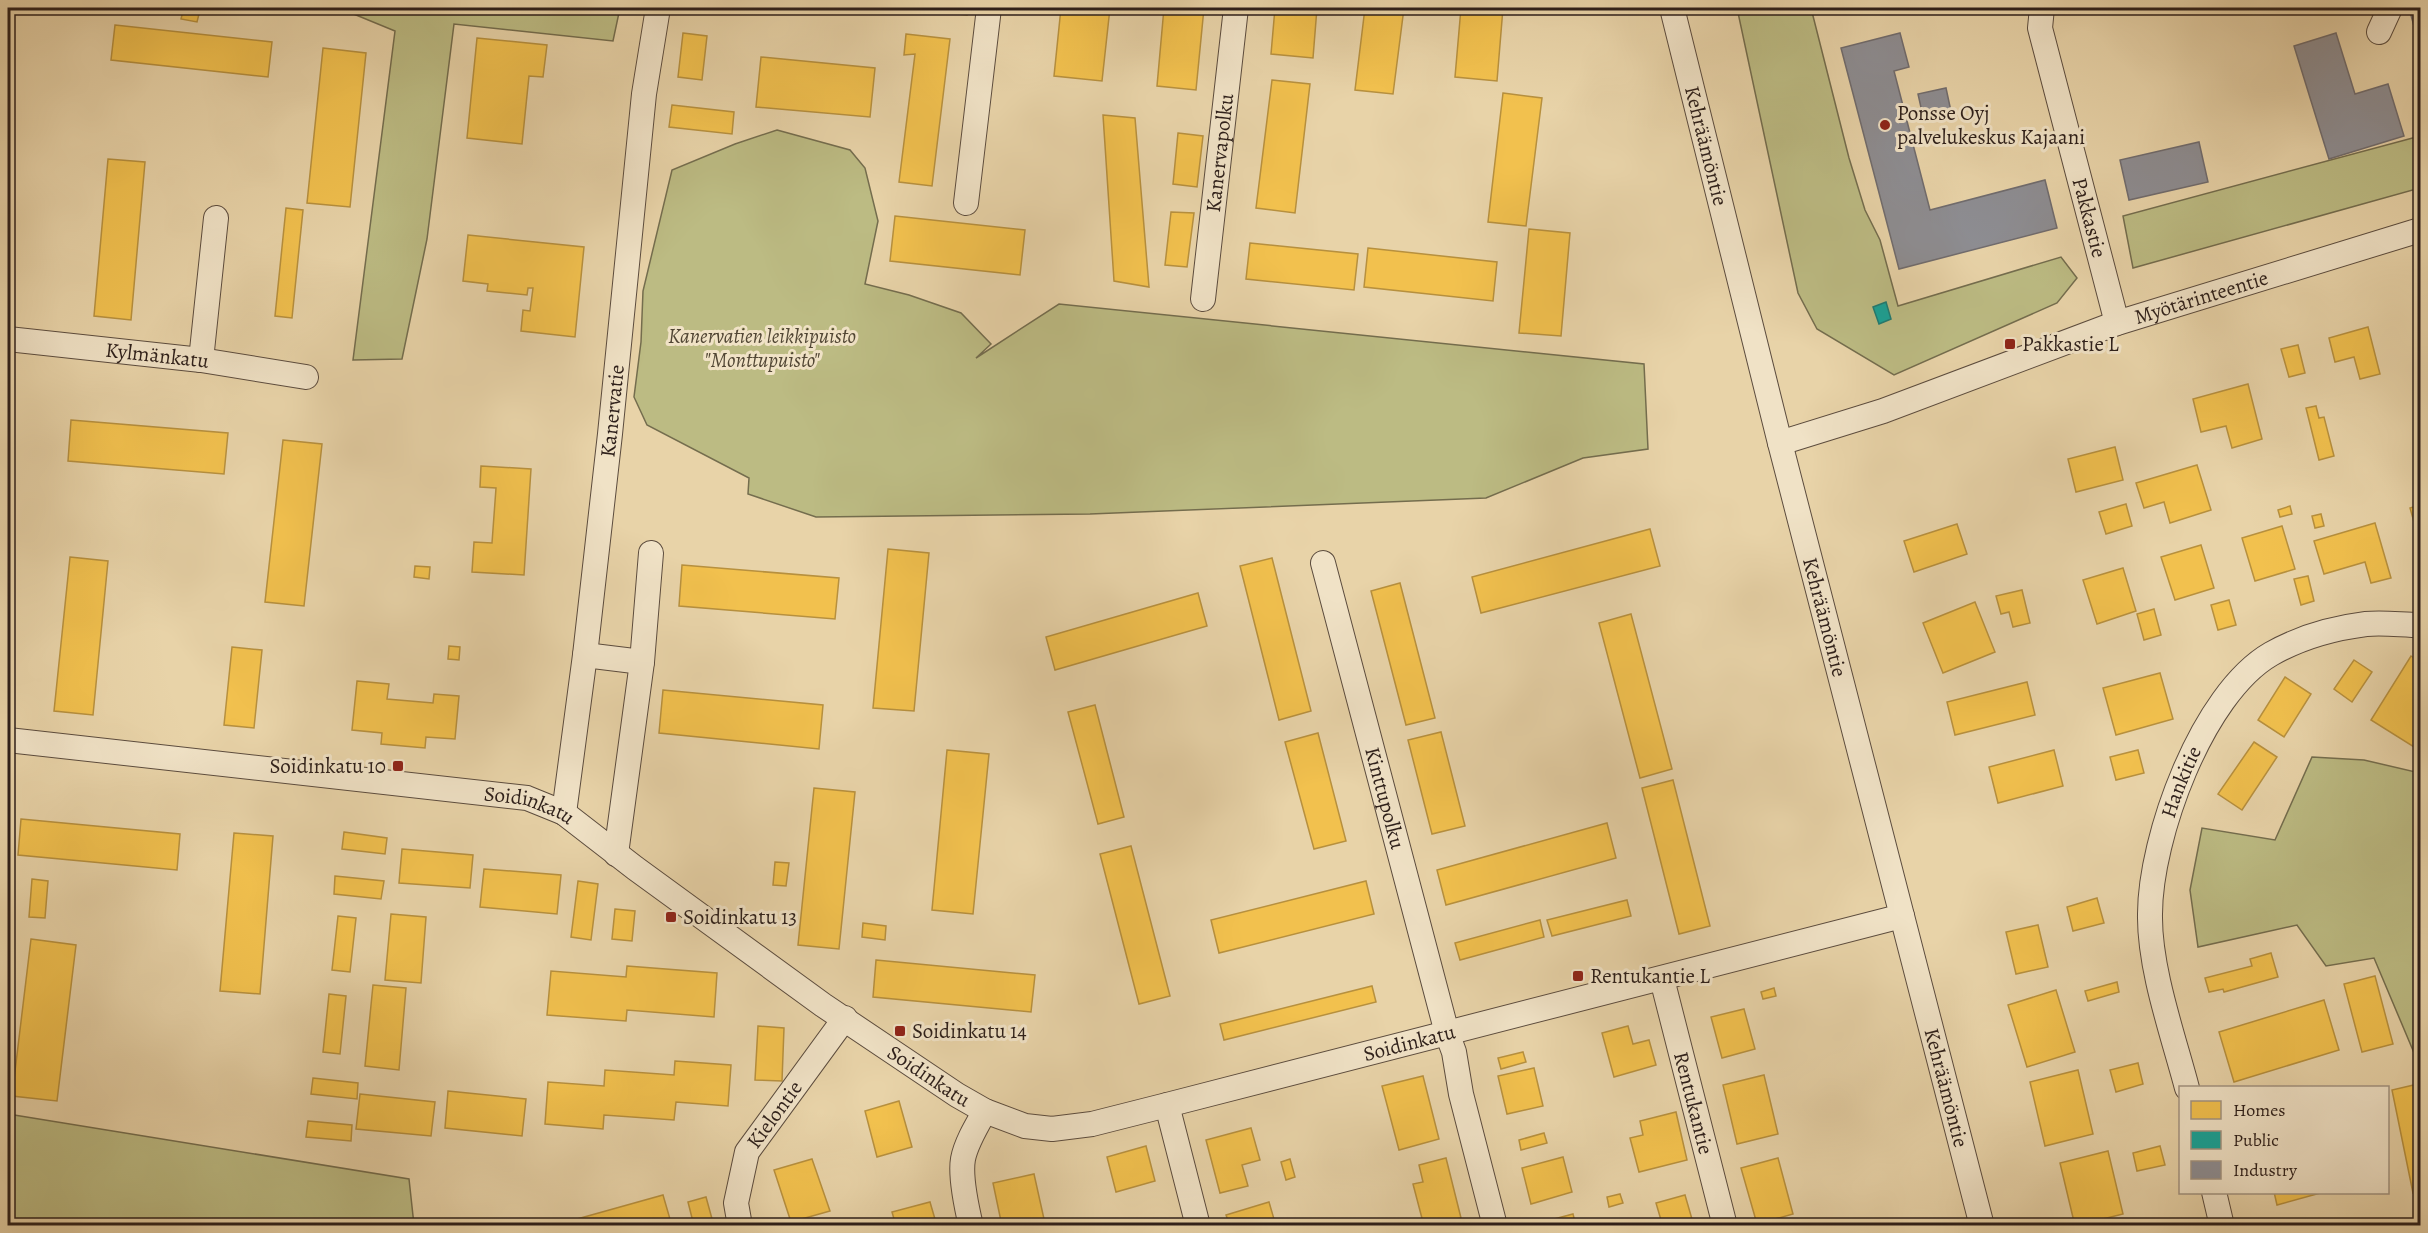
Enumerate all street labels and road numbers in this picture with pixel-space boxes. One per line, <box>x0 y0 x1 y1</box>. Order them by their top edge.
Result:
street label: Kehräämöntie <box>1678 83 1735 209</box>
street label: Kanervapolku <box>1199 91 1240 214</box>
street label: Pakkastie <box>2066 174 2113 261</box>
street label: Myötärinteentie <box>2131 263 2272 331</box>
street label: Kylmänkatu <box>104 336 212 375</box>
street label: Kanervatie <box>593 363 631 459</box>
street label: Kehräämöntie <box>1796 554 1854 680</box>
street label: Hankitie <box>2154 741 2208 821</box>
street label: Kinttupolku <box>1358 744 1412 853</box>
street label: Soidinkatu <box>482 779 582 831</box>
street label: Soidinkatu <box>1360 1017 1459 1068</box>
street label: Kehräämöntie <box>1917 1025 1975 1150</box>
street label: Soidinkatu <box>882 1038 976 1114</box>
street label: Rentukantie <box>1667 1049 1720 1157</box>
street label: Kielontie <box>740 1075 809 1154</box>

